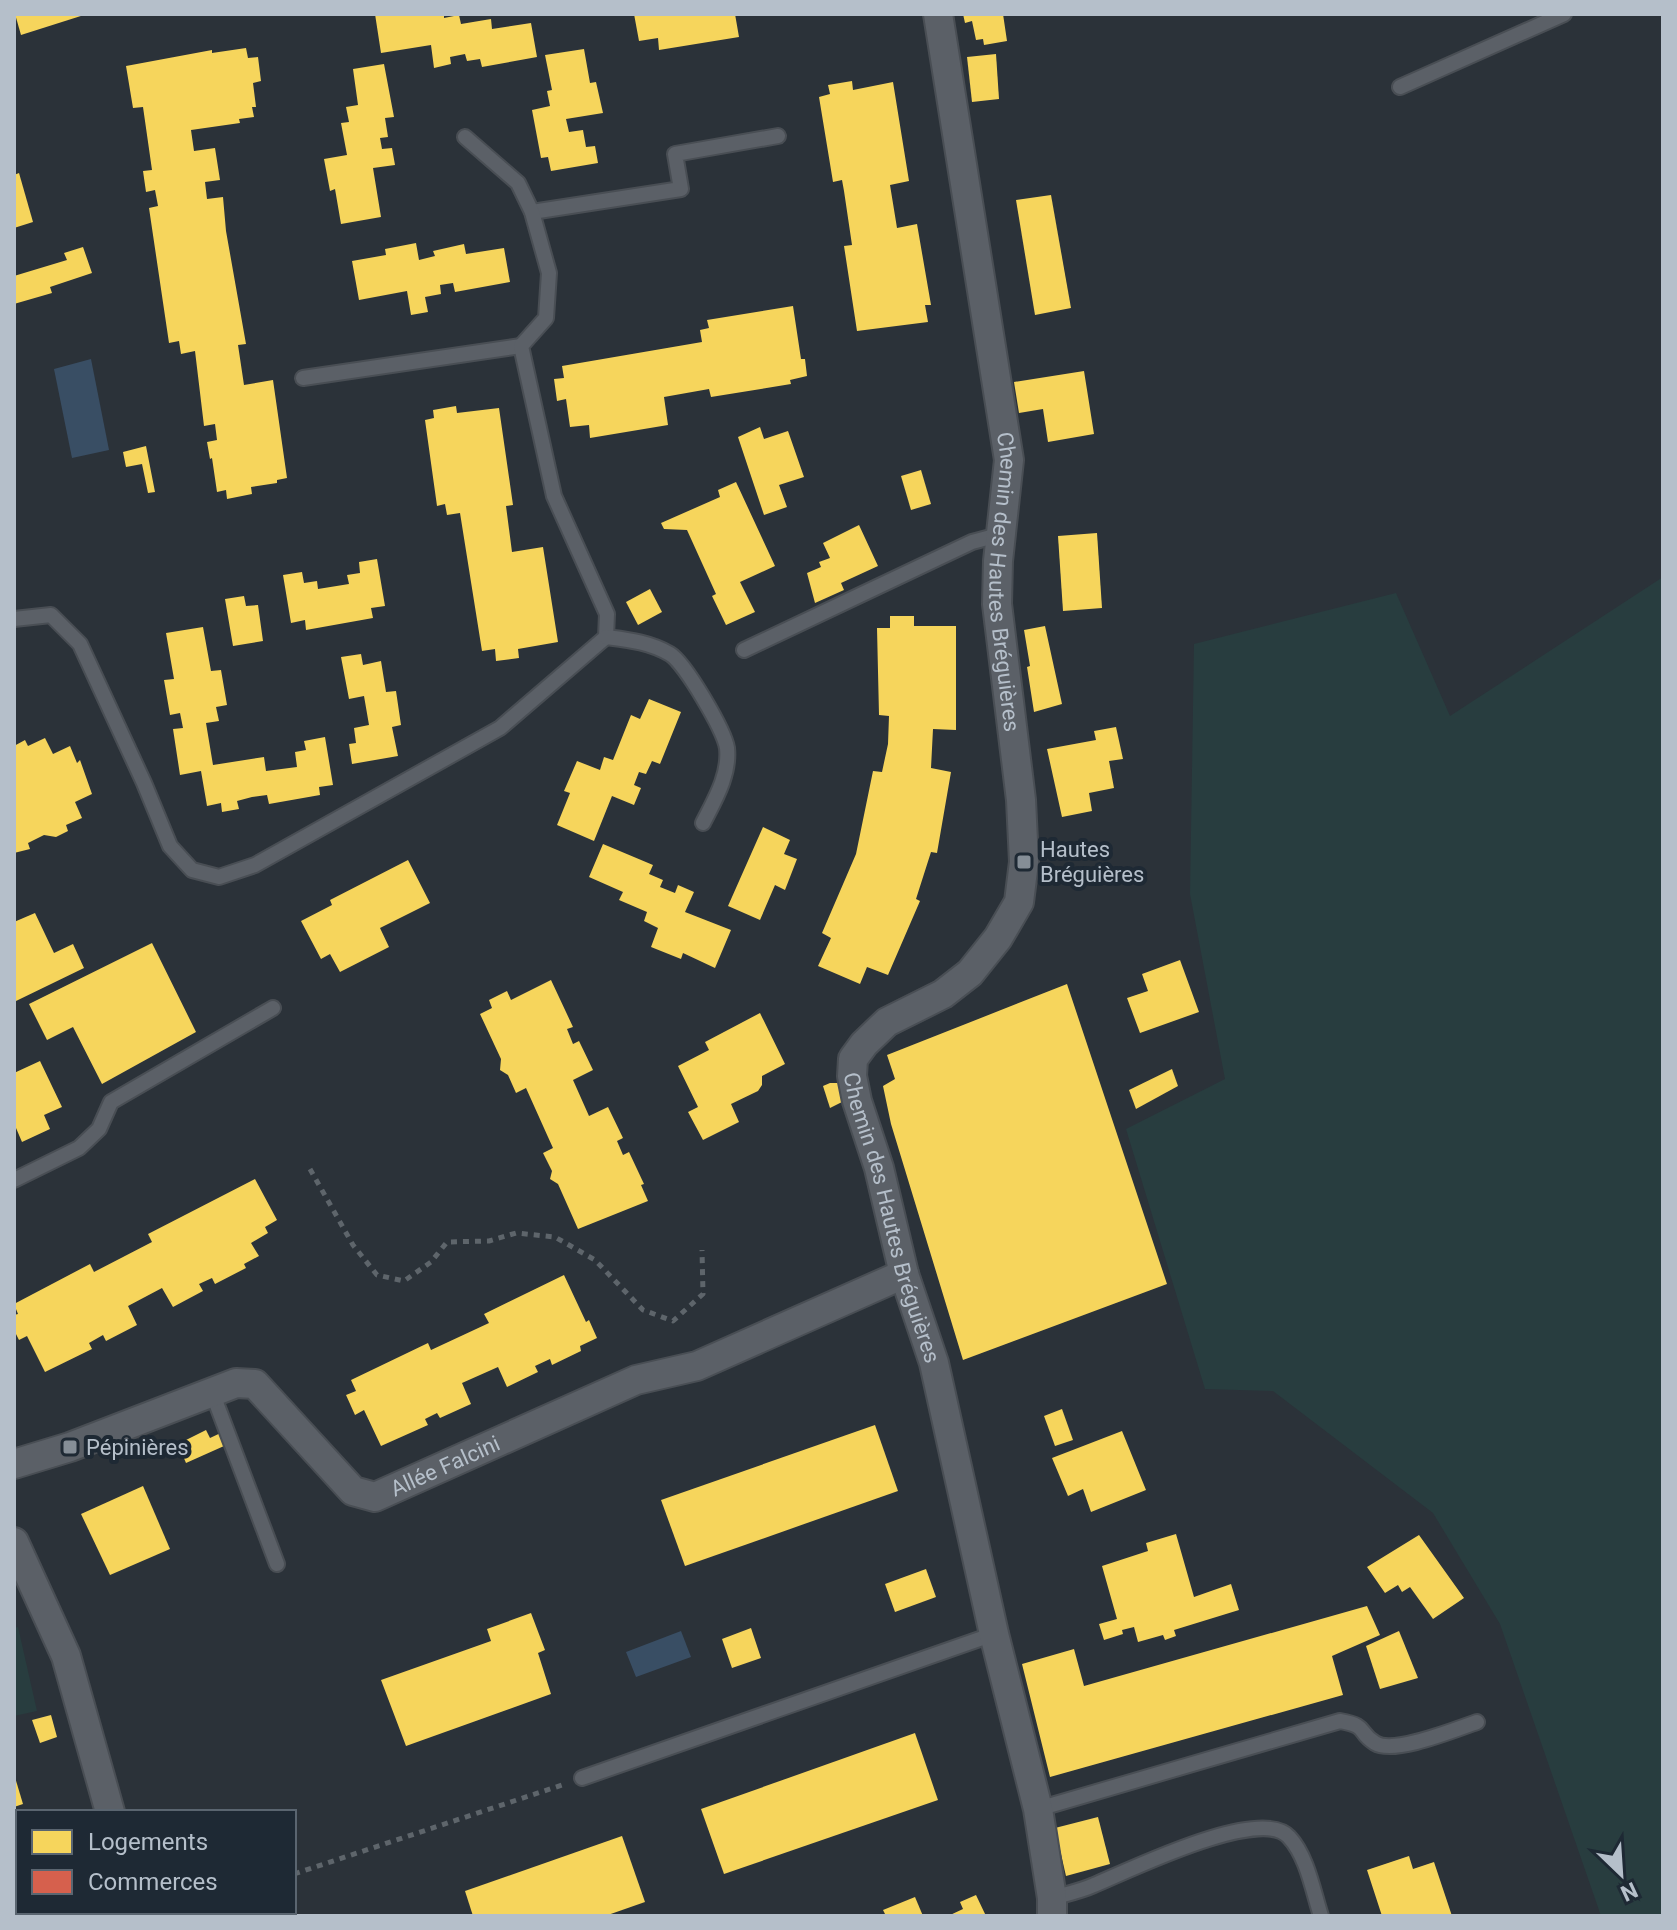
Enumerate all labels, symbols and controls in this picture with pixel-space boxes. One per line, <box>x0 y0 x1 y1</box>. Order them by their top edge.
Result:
street label: Chemin des Hautes Bréguières <box>984 430 1025 733</box>
place label: Hautes Bréguières <box>1040 837 1144 887</box>
marker: Hautes Bréguières <box>1015 853 1033 871</box>
street label: Chemin des Hautes Bréguières <box>839 1070 945 1366</box>
street label: Allée Falcini <box>386 1431 504 1502</box>
place label: Pépinières <box>86 1435 189 1460</box>
marker: Pépinières <box>61 1438 79 1456</box>
legend <box>16 1810 296 1914</box>
text: Logements <box>88 1828 208 1856</box>
north arrow <box>1581 1834 1661 1914</box>
text: Commerces <box>88 1868 218 1896</box>
text: N <box>1617 1877 1642 1906</box>

